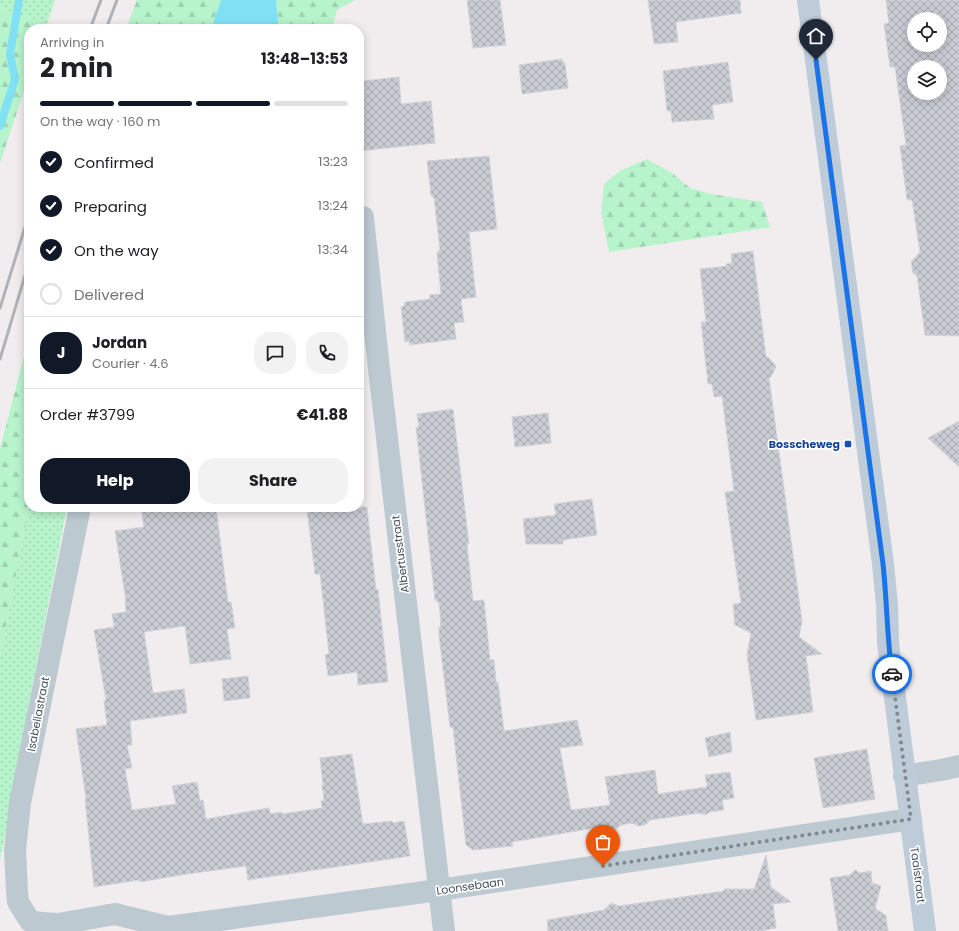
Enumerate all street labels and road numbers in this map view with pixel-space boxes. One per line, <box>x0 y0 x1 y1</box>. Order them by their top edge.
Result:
street label: Albertusstraat <box>387 514 413 594</box>
street label: Isabellastraat <box>23 675 53 753</box>
street label: Taalstraat <box>907 846 929 904</box>
street label: Loonsebaan <box>435 873 505 899</box>

